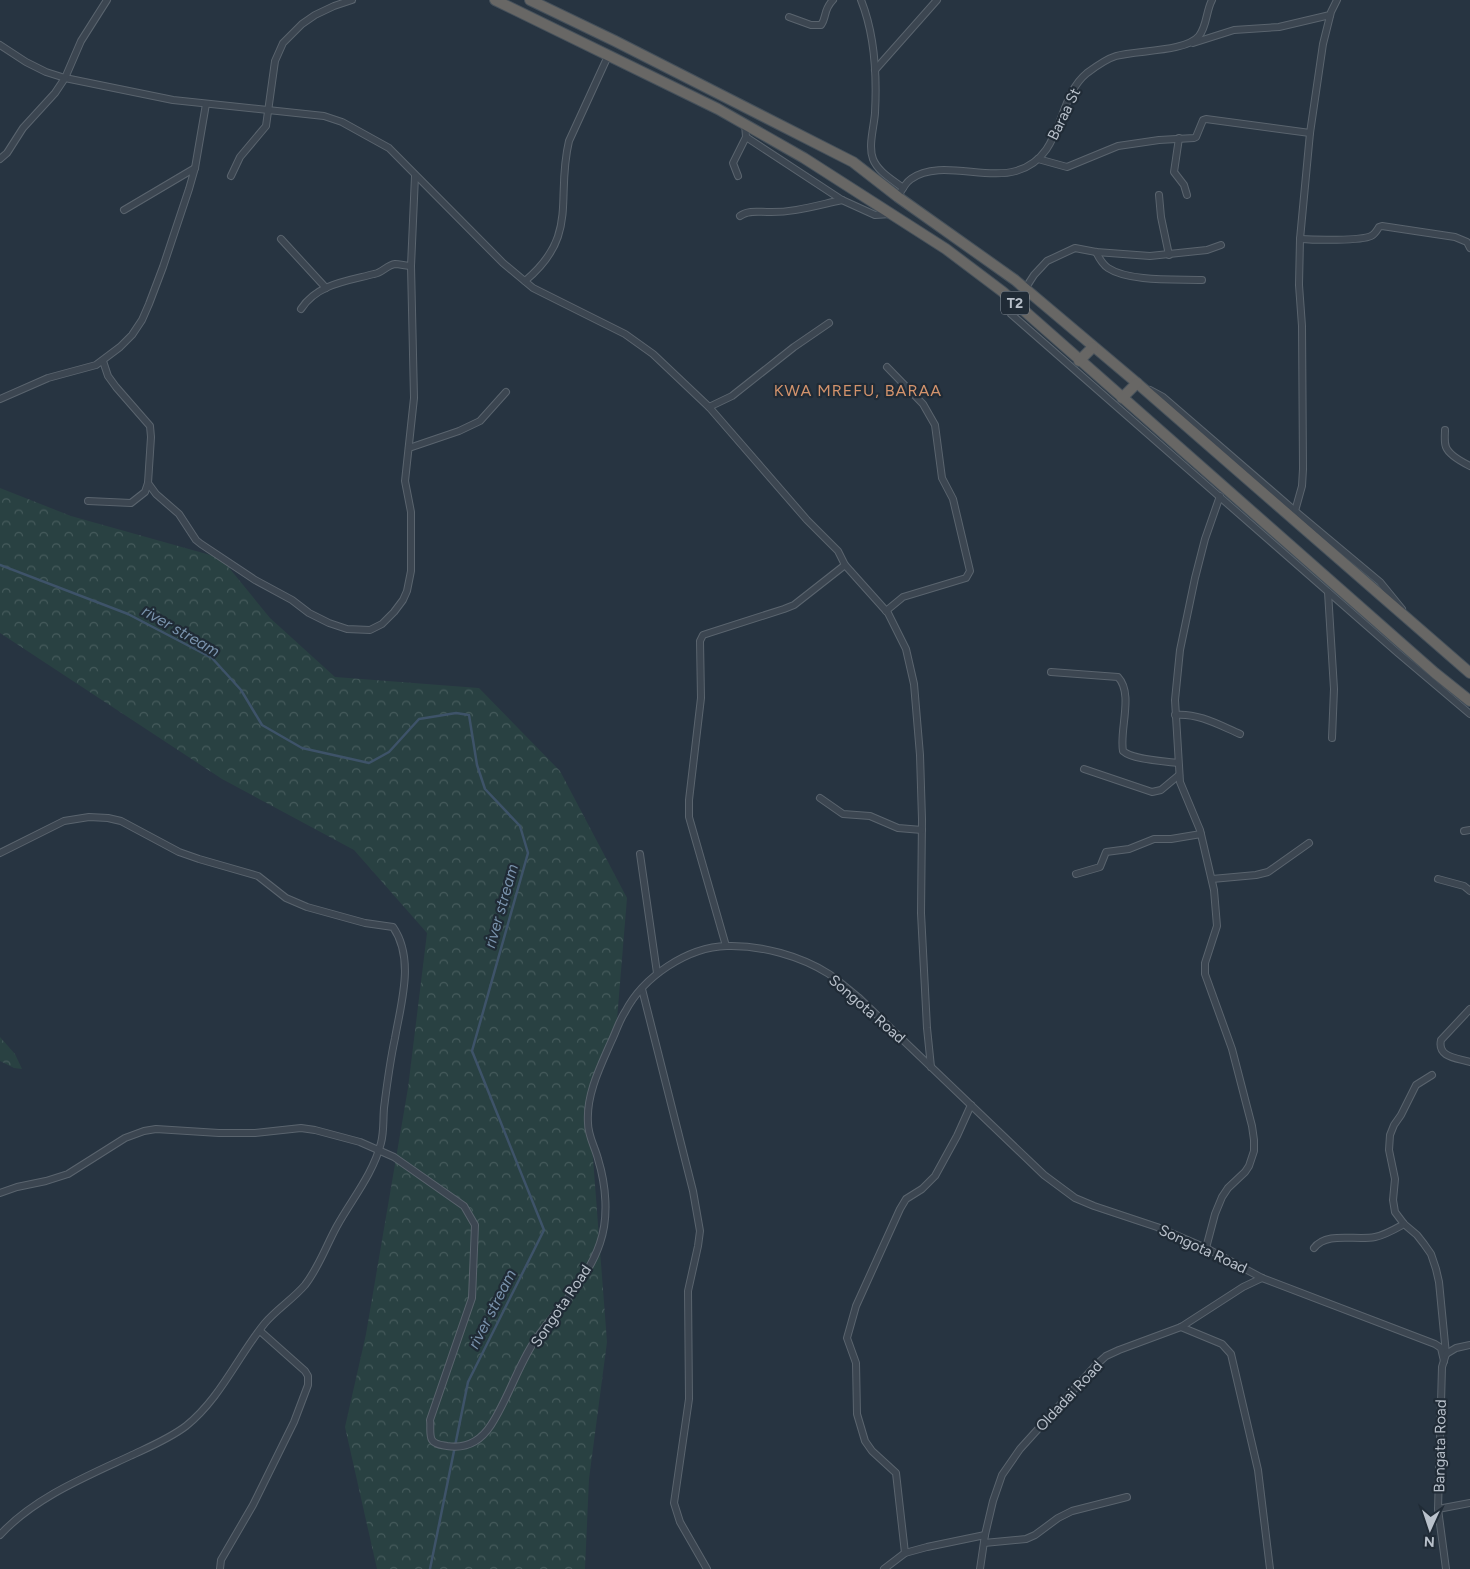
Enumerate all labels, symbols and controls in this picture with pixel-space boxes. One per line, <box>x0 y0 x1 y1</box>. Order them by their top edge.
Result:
street label: Baraa St <box>1044 85 1084 143</box>
road number: T2 <box>1001 292 1029 314</box>
district label: KWA MREFU, BARAA <box>774 381 942 400</box>
water label: river stream <box>139 601 223 661</box>
water label: river stream <box>480 861 522 950</box>
street label: Songota Road <box>825 971 909 1047</box>
street label: Songota Road <box>1156 1221 1250 1277</box>
street label: Songota Road <box>527 1261 595 1351</box>
water label: river stream <box>464 1266 520 1352</box>
street label: Oldadai Road <box>1032 1357 1106 1435</box>
street label: Bangata Road <box>1430 1399 1450 1493</box>
north arrow <box>1405 1504 1455 1554</box>
text: N <box>1423 1533 1435 1550</box>

